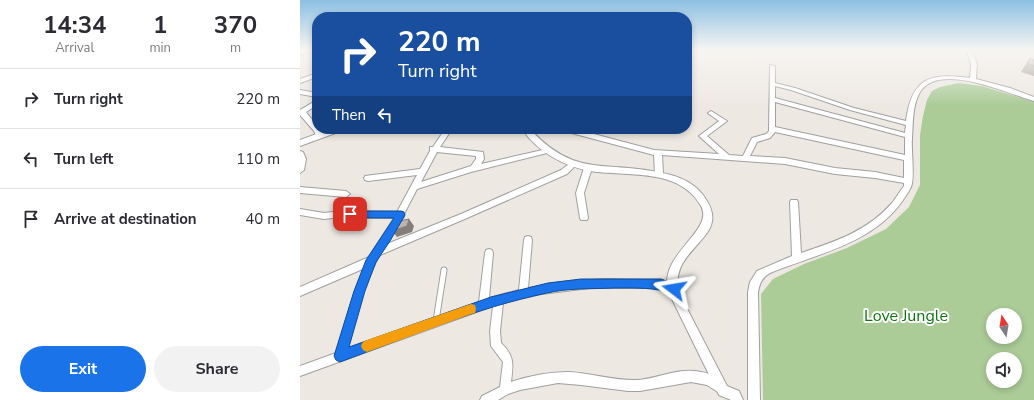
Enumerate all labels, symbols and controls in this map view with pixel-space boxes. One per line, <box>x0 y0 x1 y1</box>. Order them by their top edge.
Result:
text: 14:34 <box>43 9 106 41</box>
text: 1 <box>153 9 167 41</box>
text: 370 <box>214 9 257 41</box>
text: 220 m <box>398 23 481 61</box>
icon: right <box>332 28 384 80</box>
text: Arrival <box>55 39 94 57</box>
text: min <box>149 39 171 57</box>
text: m <box>230 39 241 57</box>
text: Turn right <box>398 59 477 83</box>
icon: right <box>20 88 42 110</box>
text: Turn right <box>54 89 123 109</box>
text: 220 m <box>236 89 280 109</box>
icon: left <box>374 104 396 126</box>
text: Then <box>332 105 366 125</box>
icon: left <box>20 148 42 170</box>
text: Turn left <box>54 149 113 169</box>
text: 110 m <box>236 149 280 169</box>
pin <box>333 197 367 231</box>
icon: arrive <box>339 203 361 225</box>
icon: arrive <box>20 208 42 230</box>
text: Arrive at destination <box>54 209 197 229</box>
text: 40 m <box>245 209 280 229</box>
position arrow <box>653 268 695 310</box>
park label: Love Jungle <box>864 305 948 327</box>
north arrow <box>986 308 1022 344</box>
map controls <box>986 308 1022 388</box>
button: Exit <box>20 346 146 392</box>
button: Share <box>154 346 280 392</box>
button: sound <box>986 352 1022 388</box>

